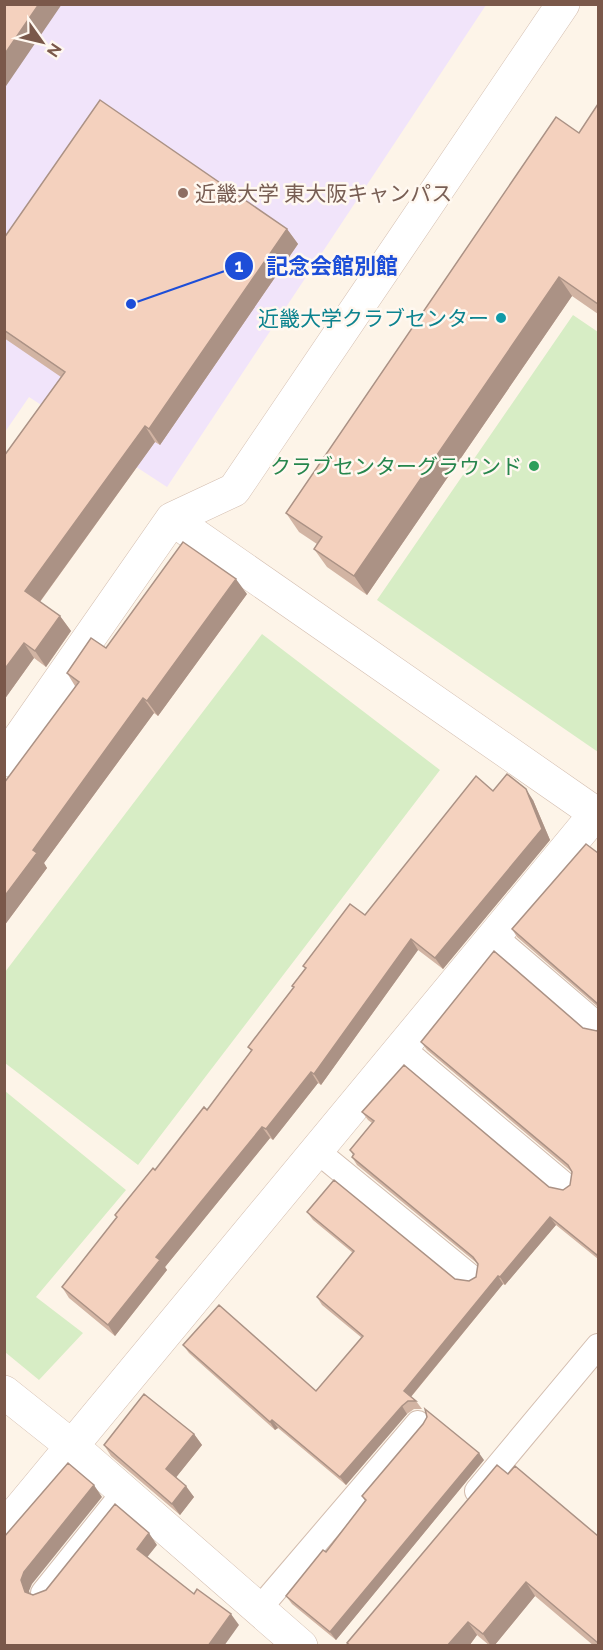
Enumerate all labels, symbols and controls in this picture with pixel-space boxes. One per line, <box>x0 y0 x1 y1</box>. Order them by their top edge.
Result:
north arrow <box>12 12 72 72</box>
text: N <box>43 40 65 60</box>
place label: 近畿大学 東大阪キャンパス <box>195 181 452 206</box>
marker: 近畿大学 東大阪キャンパス <box>176 186 190 200</box>
callout: 記念会館別館 <box>224 246 410 286</box>
text: 記念会館別館 <box>266 253 398 279</box>
text: 1 <box>235 255 244 276</box>
place label: 近畿大学クラブセンター <box>258 306 489 331</box>
marker: 近畿大学クラブセンター <box>494 311 508 325</box>
place label: クラブセンターグラウンド <box>270 454 522 479</box>
marker: クラブセンターグラウンド <box>527 459 541 473</box>

